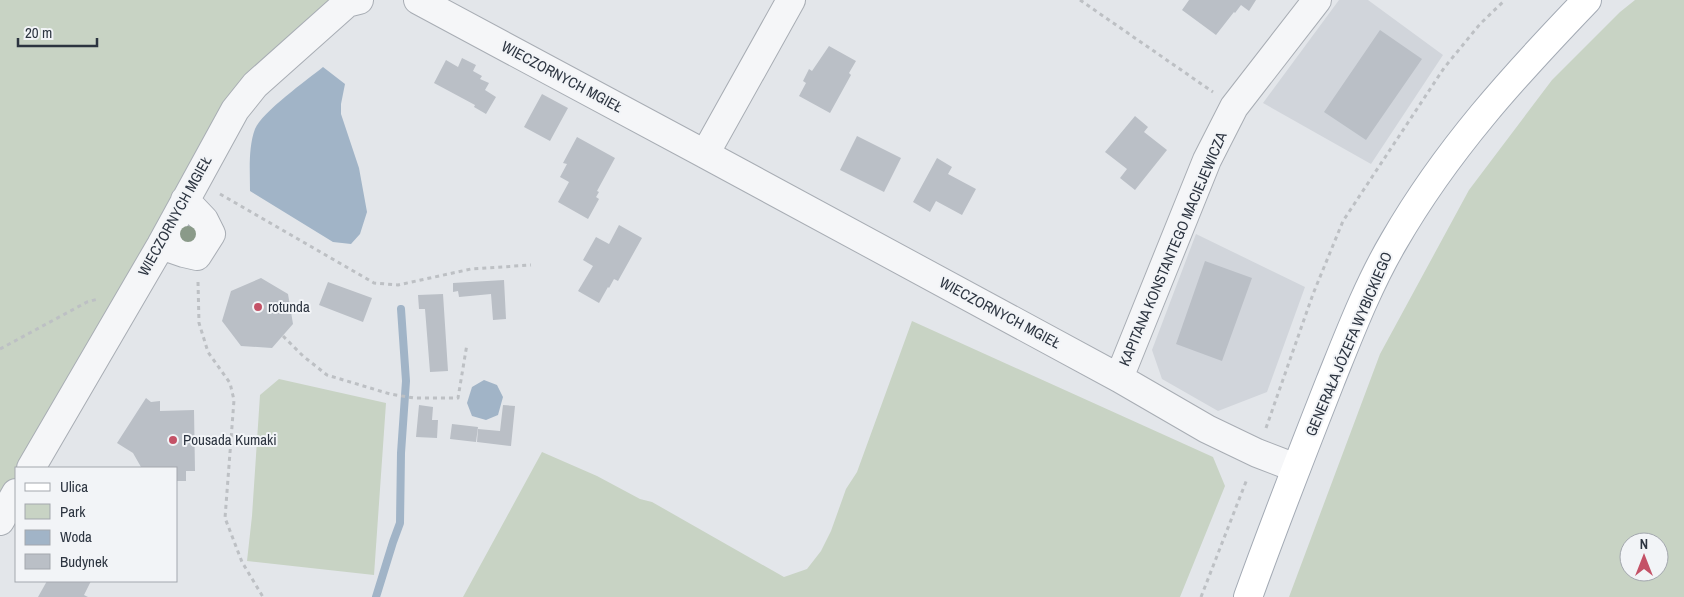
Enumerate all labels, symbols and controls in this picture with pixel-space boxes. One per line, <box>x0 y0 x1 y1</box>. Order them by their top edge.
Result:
scale bar <box>18 15 96 47</box>
text: 20 m <box>25 22 52 43</box>
street label: WIECZORNYCH MGIEŁ <box>498 36 627 118</box>
street label: KAPITANA KONSTANTEGO MACIEJEWICZA <box>1114 128 1232 369</box>
street label: WIECZORNYCH MGIEŁ <box>133 152 216 280</box>
street label: GENERAŁA JÓZEFA WYBICKIEGO <box>1300 248 1397 439</box>
street label: WIECZORNYCH MGIEŁ <box>936 272 1065 354</box>
place label: rotunda <box>268 296 310 317</box>
marker: rotunda <box>252 301 264 313</box>
place label: Pousada Kumaki <box>183 429 277 450</box>
marker: Pousada Kumaki <box>167 434 179 446</box>
legend <box>15 467 178 582</box>
text: Ulica <box>60 476 88 497</box>
text: Park <box>60 501 86 522</box>
text: Woda <box>60 526 92 547</box>
north arrow <box>1619 532 1669 582</box>
text: N <box>1640 535 1648 553</box>
text: Budynek <box>60 551 109 572</box>

